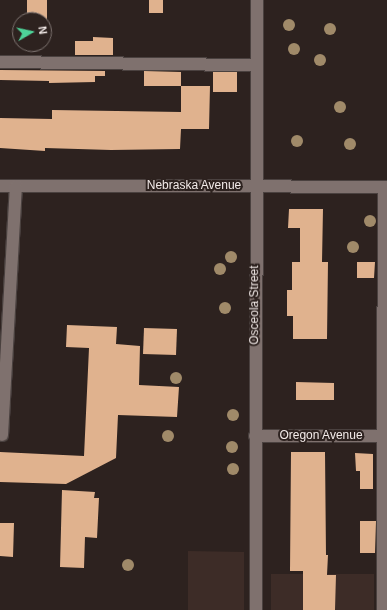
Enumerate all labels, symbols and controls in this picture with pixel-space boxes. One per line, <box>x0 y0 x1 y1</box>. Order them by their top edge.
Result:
north arrow <box>12 12 52 52</box>
text: N <box>36 25 49 35</box>
street label: Nebraska Avenue <box>146 179 242 193</box>
street label: Osceola Street <box>248 265 262 345</box>
street label: Oregon Avenue <box>279 429 363 443</box>

